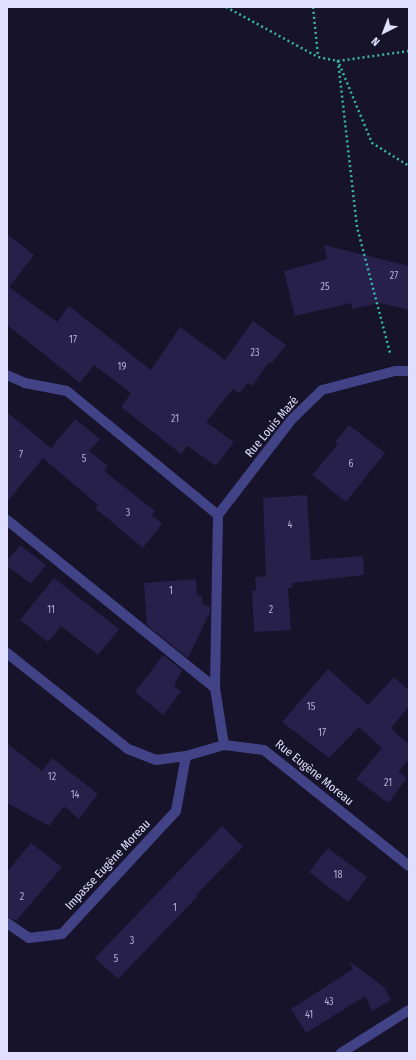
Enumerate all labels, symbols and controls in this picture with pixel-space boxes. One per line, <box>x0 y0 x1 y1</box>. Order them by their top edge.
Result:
north arrow <box>364 12 404 52</box>
text: N <box>369 34 382 48</box>
house number: 27 <box>390 270 398 282</box>
house number: 25 <box>321 281 329 293</box>
house number: 17 <box>69 334 77 346</box>
house number: 23 <box>251 347 259 359</box>
house number: 19 <box>118 361 126 373</box>
street label: Rue Louis Mazé <box>242 394 302 460</box>
house number: 21 <box>171 413 179 425</box>
house number: 7 <box>19 449 23 461</box>
house number: 5 <box>82 453 86 465</box>
house number: 6 <box>349 458 353 470</box>
house number: 3 <box>126 507 130 519</box>
house number: 4 <box>288 519 292 531</box>
house number: 1 <box>169 585 173 597</box>
house number: 11 <box>47 604 55 616</box>
house number: 2 <box>269 604 273 616</box>
house number: 15 <box>307 701 315 713</box>
house number: 17 <box>318 727 326 739</box>
street label: Rue Eugène Moreau <box>272 737 356 809</box>
house number: 12 <box>48 771 56 783</box>
house number: 21 <box>384 777 392 789</box>
house number: 14 <box>71 789 79 801</box>
street label: Impasse Eugène Moreau <box>62 817 154 913</box>
house number: 18 <box>334 869 342 881</box>
house number: 2 <box>20 891 24 903</box>
house number: 1 <box>173 902 177 914</box>
house number: 3 <box>130 935 134 947</box>
house number: 5 <box>114 953 118 965</box>
house number: 43 <box>324 996 334 1008</box>
house number: 41 <box>305 1009 313 1021</box>

